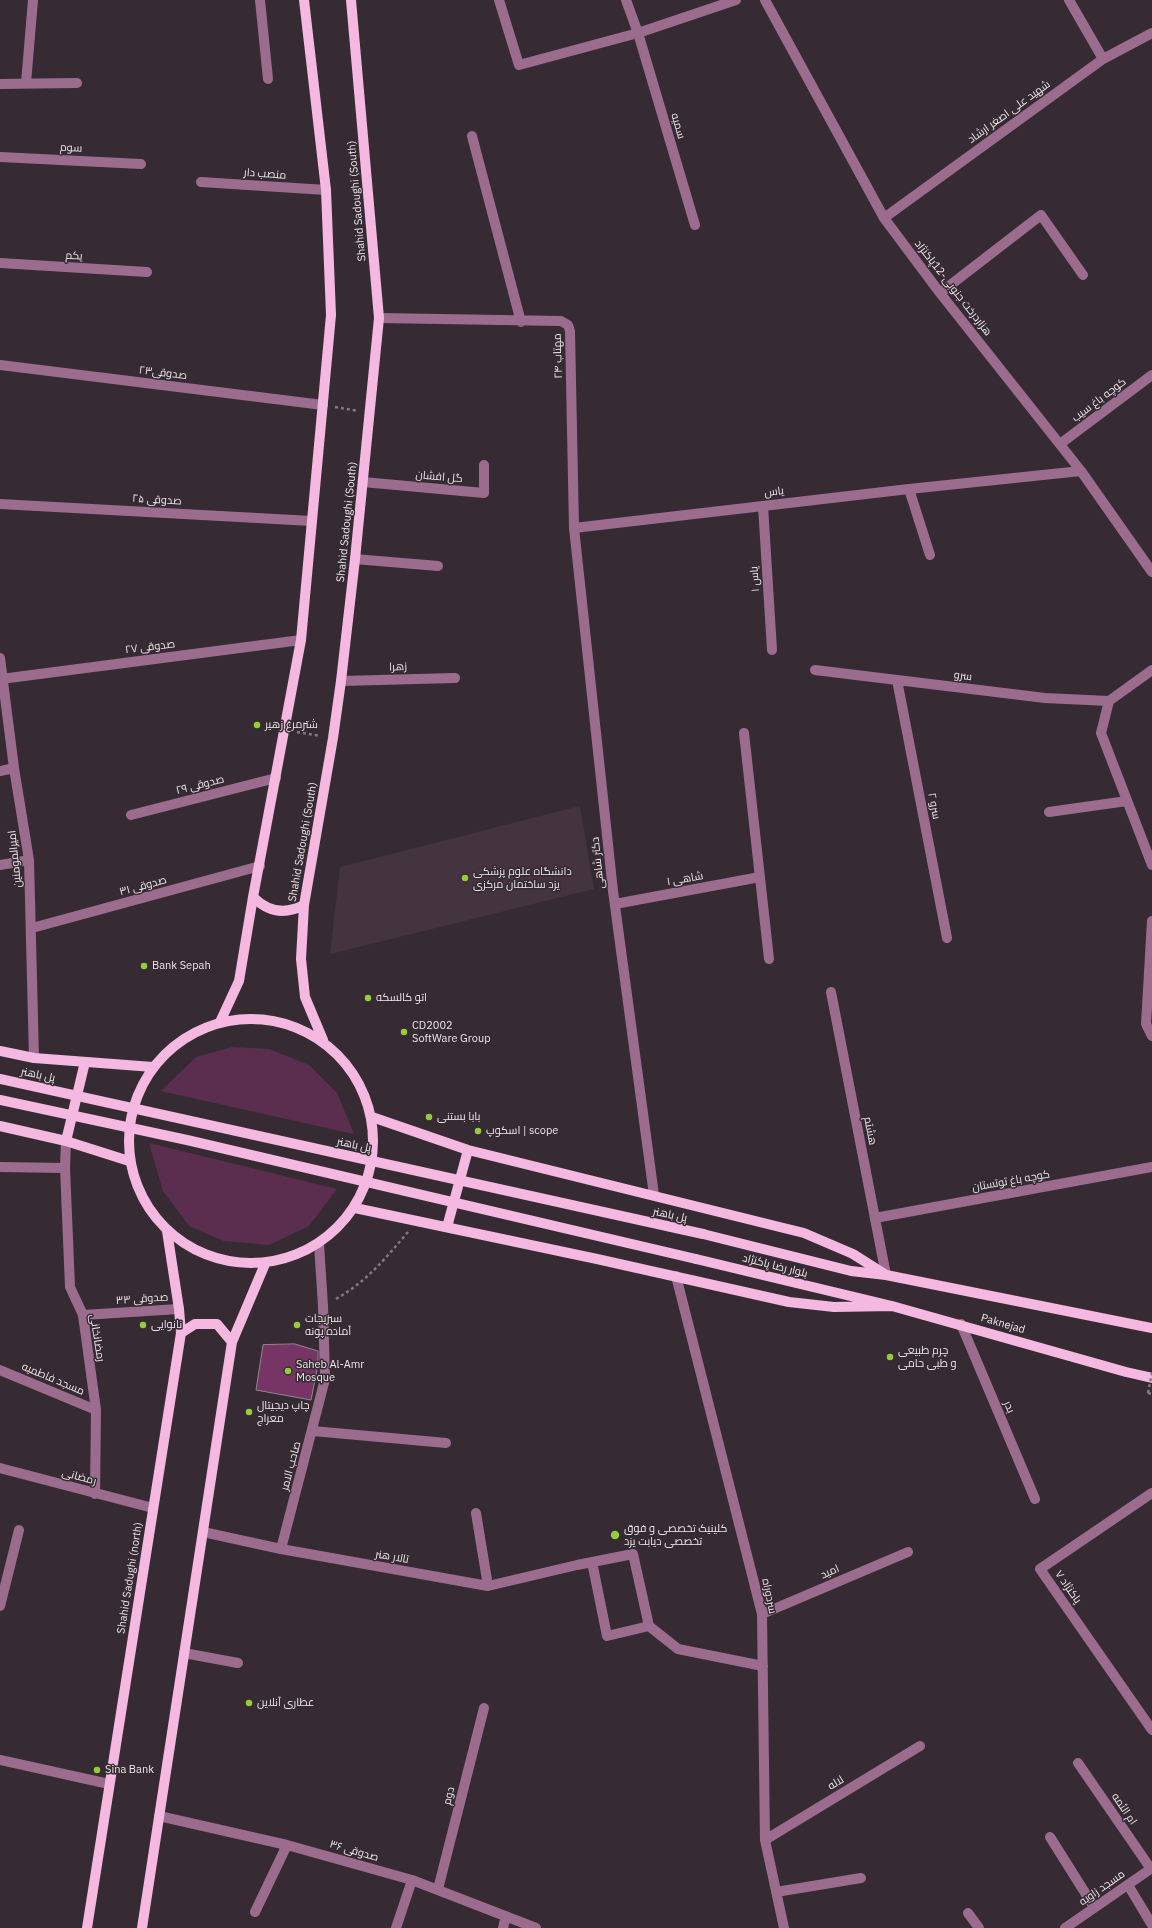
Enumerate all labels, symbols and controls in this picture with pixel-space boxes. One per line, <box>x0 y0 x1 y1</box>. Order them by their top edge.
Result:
street label: شهید علی اصغر ارشاد <box>965 78 1053 146</box>
street label: سمیه <box>668 112 688 140</box>
street label: Shahid Sadoughi (South) <box>345 140 369 262</box>
street label: سوم <box>59 141 83 155</box>
street label: منصب دار <box>243 166 287 182</box>
street label: هزاردرخت جنوبی-12پاکنژاد <box>912 238 994 338</box>
street label: یکم <box>65 249 83 263</box>
street label: مهتاب ۲۴ <box>551 333 565 379</box>
street label: صدوقی۲۳ <box>138 364 188 382</box>
street label: کوچه باغ سیب <box>1069 375 1129 425</box>
street label: Shahid Sadoughi (South) <box>334 461 360 583</box>
street label: گل افشان <box>415 468 463 486</box>
street label: یاس <box>764 484 784 500</box>
street label: صدوقی ۲۵ <box>132 492 182 508</box>
street label: یاس ۱ <box>748 566 762 592</box>
street label: صدوقی ۲۷ <box>124 637 176 657</box>
street label: زهرا <box>389 660 407 674</box>
street label: سرو <box>953 668 973 684</box>
place label: شترمرغ زهیر <box>265 718 318 732</box>
marker: شترمرغ زهیر <box>252 720 262 730</box>
street label: صدوقی ۲۹ <box>175 773 225 797</box>
street label: Shahid Sadoughi (South) <box>286 781 320 903</box>
street label: سرو ۲ <box>925 792 943 820</box>
street label: امیرالمومنین <box>5 830 25 888</box>
street label: دکتر شاهی <box>589 836 607 890</box>
place label: دانشگاه علوم پزشکی یزد ساختمان مرکزی <box>473 865 572 891</box>
street label: شاهی ۱ <box>666 869 704 889</box>
street label: صدوقی ۳۱ <box>118 873 168 899</box>
marker: دانشگاه علوم پزشکی یزد ساختمان مرکزی <box>460 873 470 883</box>
place label: Bank Sepah <box>152 959 211 973</box>
marker: Bank Sepah <box>139 961 149 971</box>
place label: اتو کالسکه <box>376 991 427 1005</box>
marker: اتو کالسکه <box>363 993 373 1003</box>
place label: CD2002 SoftWare Group <box>412 1019 491 1045</box>
marker: CD2002 SoftWare Group <box>399 1027 409 1037</box>
street label: پل باهنر <box>20 1065 56 1085</box>
place label: بابا بستنی <box>437 1110 481 1124</box>
marker: بابا بستنی <box>424 1112 434 1122</box>
street label: هشتم <box>861 1116 879 1146</box>
place label: اسکوپ | scope <box>486 1124 558 1138</box>
marker: اسکوپ | scope <box>473 1126 483 1136</box>
street label: پل باهنر <box>336 1135 372 1155</box>
street label: کوچه باغ توتستان <box>971 1168 1051 1194</box>
street label: پل باهنر <box>652 1205 688 1225</box>
street label: بلوار رضا پاکنژاد <box>741 1252 809 1280</box>
street label: صدوقی ۳۳ <box>115 1291 169 1307</box>
street label: Paknejad <box>979 1311 1027 1337</box>
place label: سبزیجات آماده پونه <box>305 1312 351 1338</box>
street label: رمضانخانی <box>87 1313 107 1363</box>
place label: نانوایی <box>151 1318 182 1332</box>
marker: نانوایی <box>138 1320 148 1330</box>
marker: سبزیجات آماده پونه <box>292 1320 302 1330</box>
place label: چرم طبیعی و طبی حامی <box>898 1344 956 1370</box>
marker: چرم طبیعی و طبی حامی <box>885 1352 895 1362</box>
place label: Saheb Al-Amr Mosque <box>296 1358 364 1384</box>
street label: مسجد فاطمیه <box>20 1360 86 1398</box>
marker: Saheb Al-Amr Mosque <box>283 1366 293 1376</box>
place label: چاپ دیجیتال معراج <box>257 1399 310 1425</box>
street label: بدر <box>1001 1399 1017 1415</box>
marker: چاپ دیجیتال معراج <box>244 1407 254 1417</box>
street label: صاحب الامر <box>278 1440 304 1492</box>
street label: رمضانی <box>60 1466 98 1488</box>
street label: Shahid Sadughi (north) <box>115 1521 145 1635</box>
place label: کلینیک تخصصی و فوق تخصصی دیابت یزد <box>624 1522 727 1548</box>
marker: کلینیک تخصصی و فوق تخصصی دیابت یزد <box>609 1529 621 1541</box>
street label: تالار هنر <box>374 1548 410 1566</box>
street label: امید <box>819 1562 841 1582</box>
street label: پاکنژاد ۷ <box>1052 1568 1084 1606</box>
street label: سردوراه <box>759 1577 779 1615</box>
place label: عطاری آنلاین <box>257 1696 314 1710</box>
marker: عطاری آنلاین <box>244 1698 254 1708</box>
place label: Sina Bank <box>105 1763 154 1777</box>
marker: Sina Bank <box>92 1765 102 1775</box>
street label: لاله <box>826 1773 846 1793</box>
street label: دوم <box>440 1786 458 1806</box>
street label: ام الئمه <box>1109 1791 1139 1827</box>
street label: صدوقی ۳۶ <box>328 1838 380 1864</box>
street label: مسجد زاویه <box>1077 1867 1127 1909</box>

